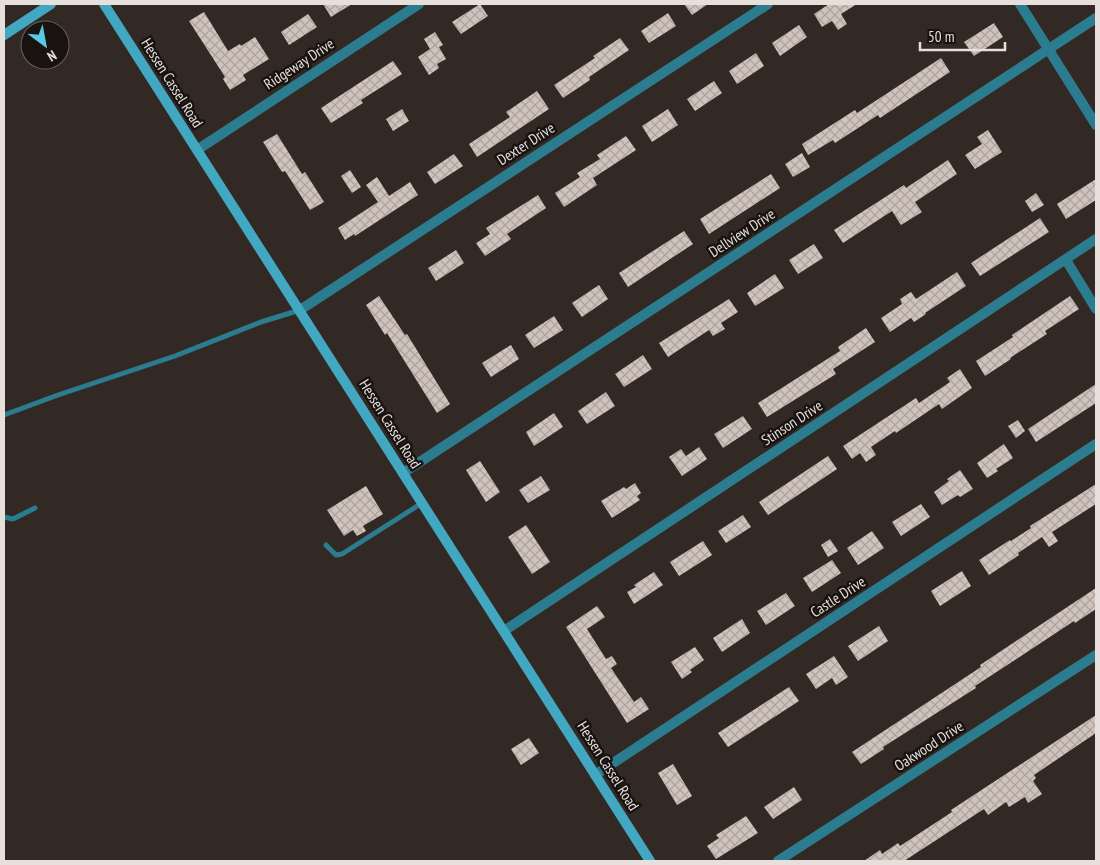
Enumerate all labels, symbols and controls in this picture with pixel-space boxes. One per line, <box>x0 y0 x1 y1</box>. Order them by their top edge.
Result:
north arrow <box>20 20 70 70</box>
scale bar <box>920 20 1005 52</box>
text: 50 m <box>928 27 954 46</box>
street label: Ridgeway Drive <box>260 34 337 93</box>
street label: Hessen Cassel Road <box>137 35 207 131</box>
text: N <box>44 46 60 66</box>
street label: Dexter Drive <box>493 118 558 169</box>
street label: Dellview Drive <box>705 204 778 261</box>
street label: Hessen Cassel Road <box>355 376 425 472</box>
street label: Stinson Drive <box>758 396 826 449</box>
street label: Castle Drive <box>807 572 869 621</box>
street label: Oakwood Drive <box>891 716 967 775</box>
street label: Hessen Cassel Road <box>573 718 643 814</box>

